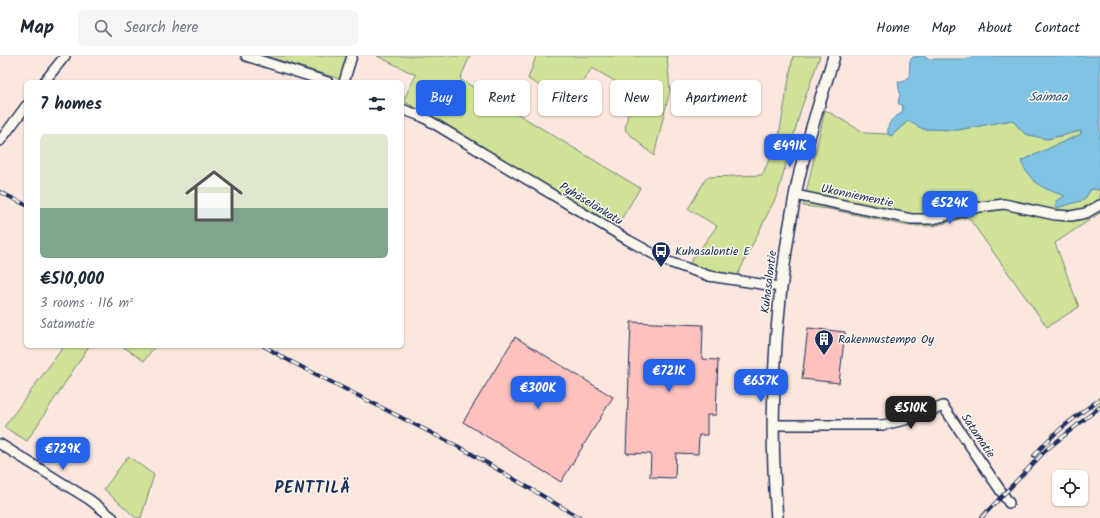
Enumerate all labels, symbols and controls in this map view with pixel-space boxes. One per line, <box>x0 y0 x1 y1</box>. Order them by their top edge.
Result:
search box <box>78 10 358 46</box>
text: Map <box>20 13 54 43</box>
text: Search here <box>124 16 198 40</box>
icon: search <box>92 17 114 39</box>
text: Home <box>876 17 910 39</box>
text: Map <box>932 17 956 39</box>
text: About <box>978 17 1012 39</box>
text: Contact <box>1034 17 1080 39</box>
chip: Buy <box>416 80 466 116</box>
chip: Rent <box>474 80 530 116</box>
chip: Filters <box>538 80 602 116</box>
chip: New <box>610 80 663 116</box>
chip: Apartment <box>671 80 761 116</box>
water label: Saimaa <box>1029 87 1068 108</box>
text: 7 homes <box>40 91 102 118</box>
icon: filters <box>366 93 388 115</box>
pin: €491K <box>762 134 818 168</box>
text: €491K <box>773 136 807 157</box>
icon: home <box>178 160 250 232</box>
street label: Pyhäselänkatu <box>555 177 627 231</box>
street label: Ukonniementie <box>819 179 896 213</box>
pin: €524K <box>922 191 978 225</box>
text: €524K <box>931 193 969 214</box>
bus stop icon: Kuhasalontie E <box>650 240 672 268</box>
place label: Kuhasalontie E <box>675 242 751 261</box>
street label: Kuhasalontie <box>756 249 782 315</box>
text: €510,000 <box>40 266 104 293</box>
text: 3 rooms · 116 m² <box>40 293 133 314</box>
text: Satamatie <box>40 314 95 335</box>
building icon: Rakennustempo Oy <box>813 328 835 356</box>
place label: Rakennustempo Oy <box>838 330 934 349</box>
pin: €721K <box>641 359 697 393</box>
text: €721K <box>652 361 686 382</box>
pin: €657K <box>733 369 789 403</box>
text: €657K <box>743 371 779 392</box>
pin: €300K <box>510 376 566 410</box>
text: €300K <box>520 378 556 399</box>
pin: €510K <box>883 396 939 430</box>
text: €510K <box>894 398 928 419</box>
street label: Satamatie <box>956 410 1000 463</box>
pin: €729K <box>35 437 91 471</box>
text: €729K <box>45 439 81 460</box>
map controls <box>1052 470 1088 506</box>
button: locate <box>1052 470 1088 506</box>
district label: PENTTILÄ <box>275 476 351 501</box>

